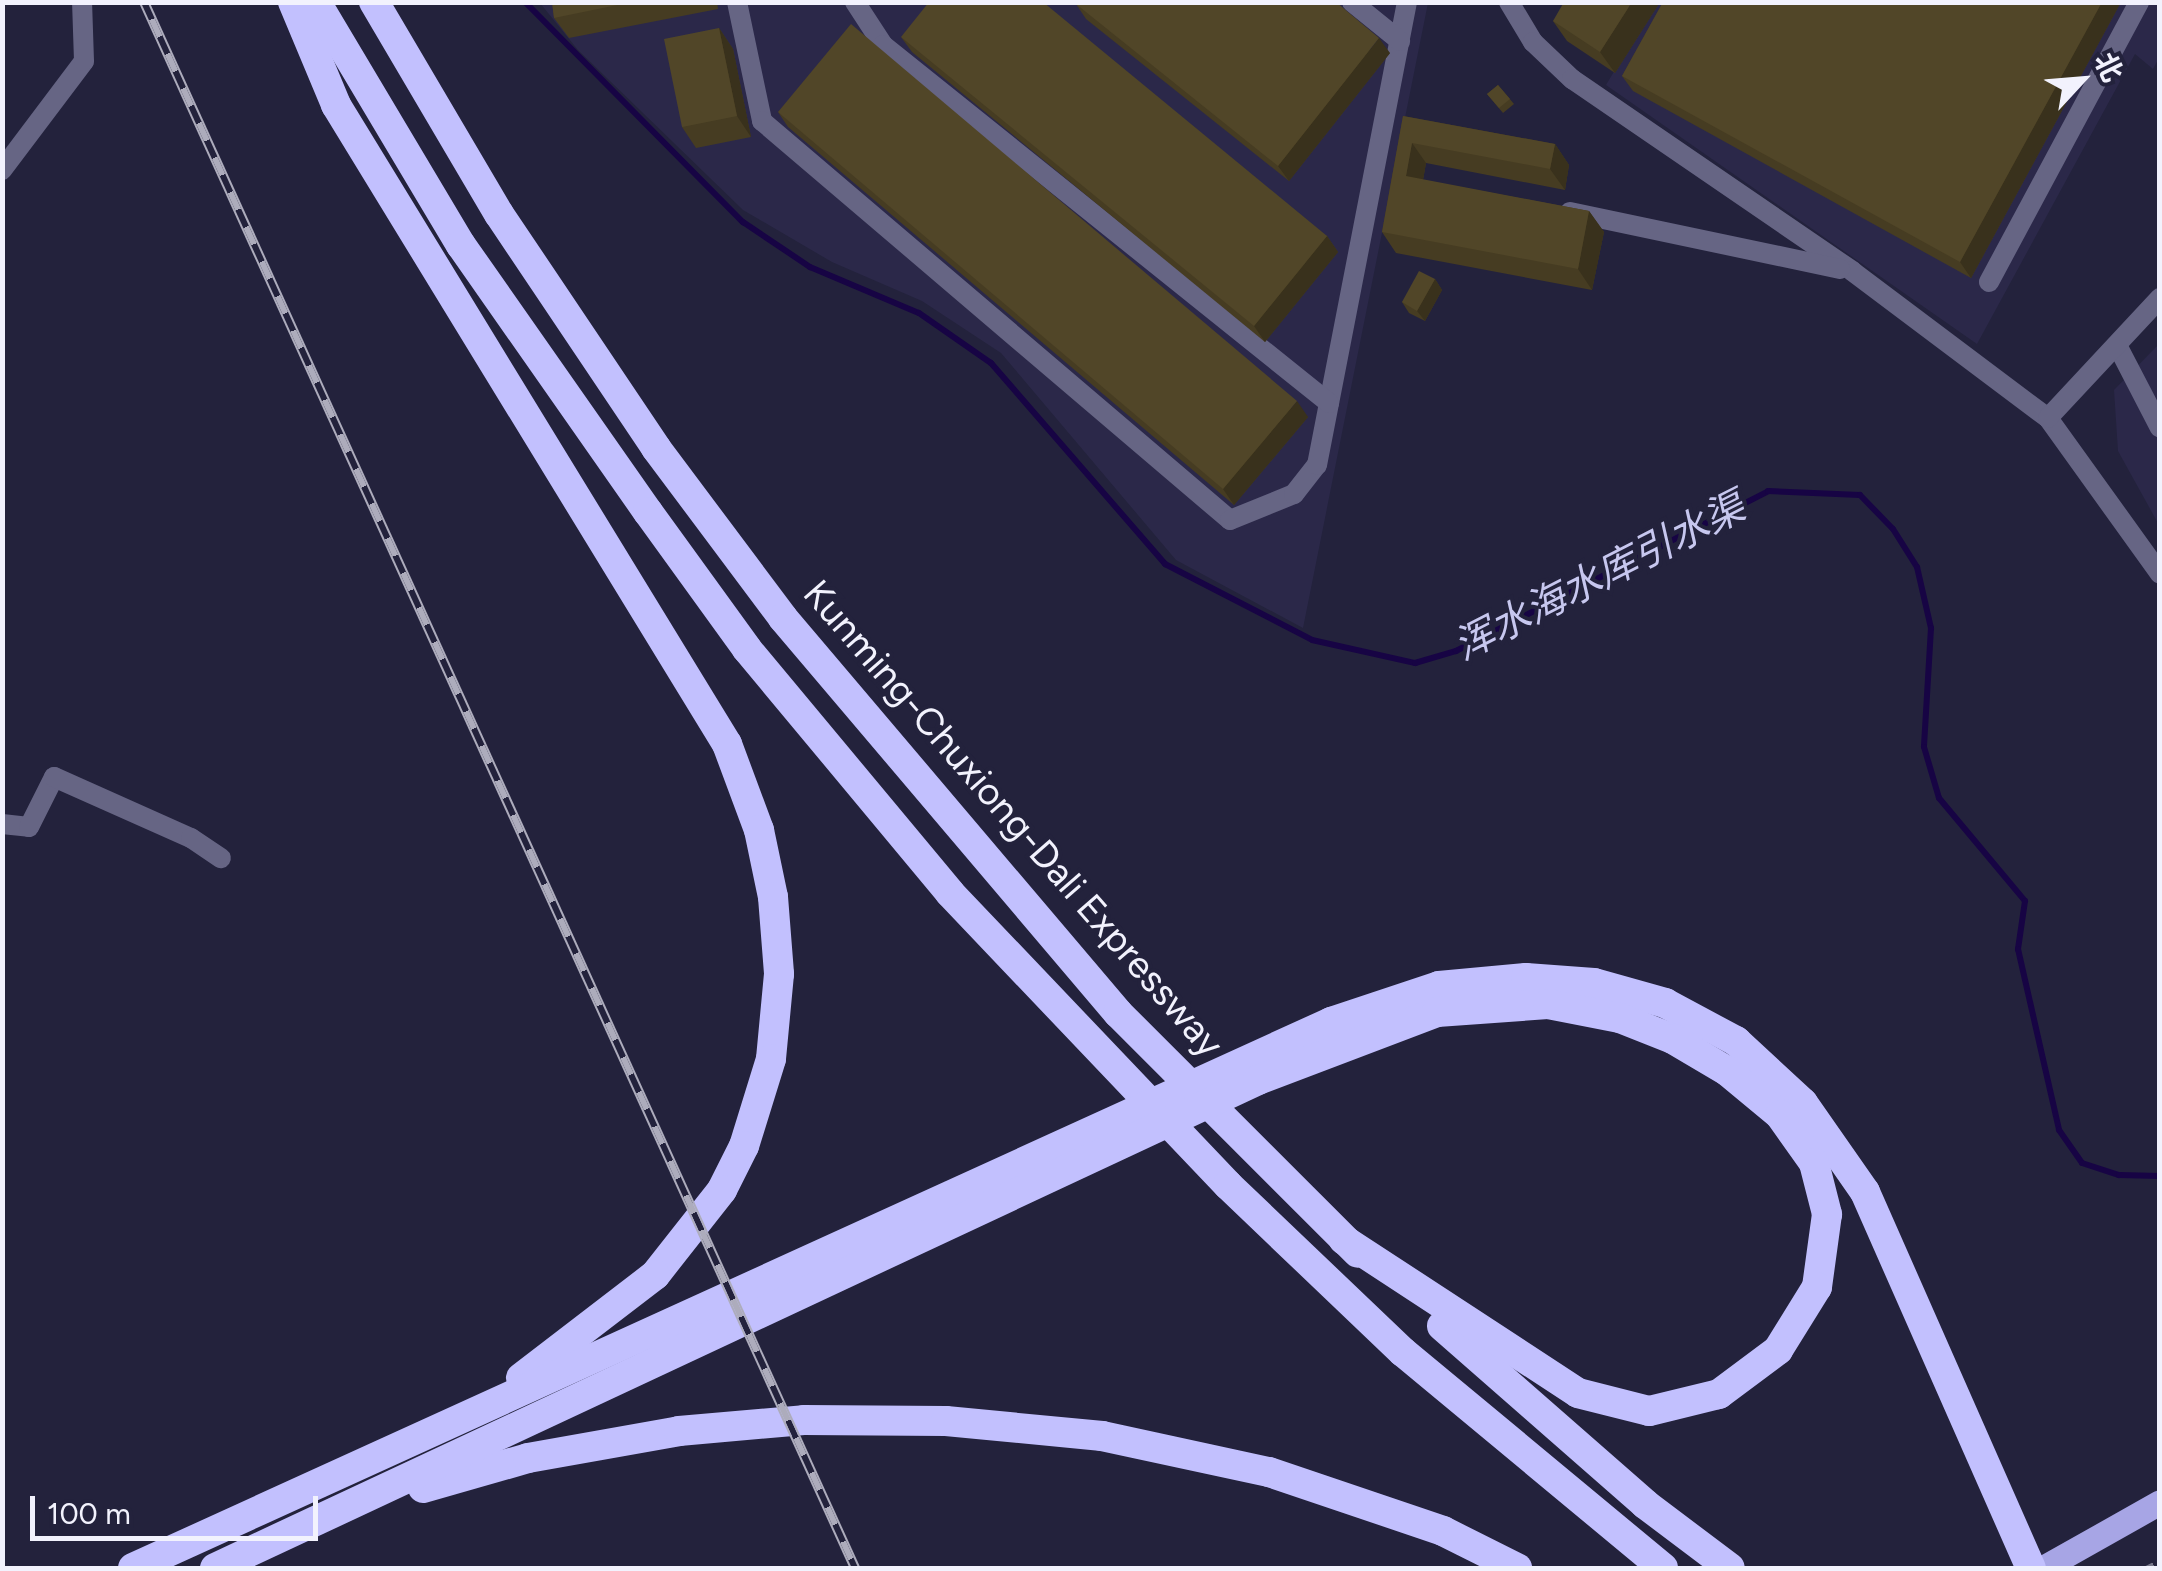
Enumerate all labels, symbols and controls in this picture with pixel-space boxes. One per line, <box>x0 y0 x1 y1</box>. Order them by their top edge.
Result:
north arrow <box>2032 30 2132 130</box>
text: 北 <box>2088 47 2130 87</box>
water label: 浑水海水库引水渠 <box>1446 482 1752 670</box>
street label: Kunming-Chuxiong-Dali Expressway <box>794 571 1232 1067</box>
scale bar <box>35 1476 322 1538</box>
text: 100 m <box>47 1495 131 1532</box>

